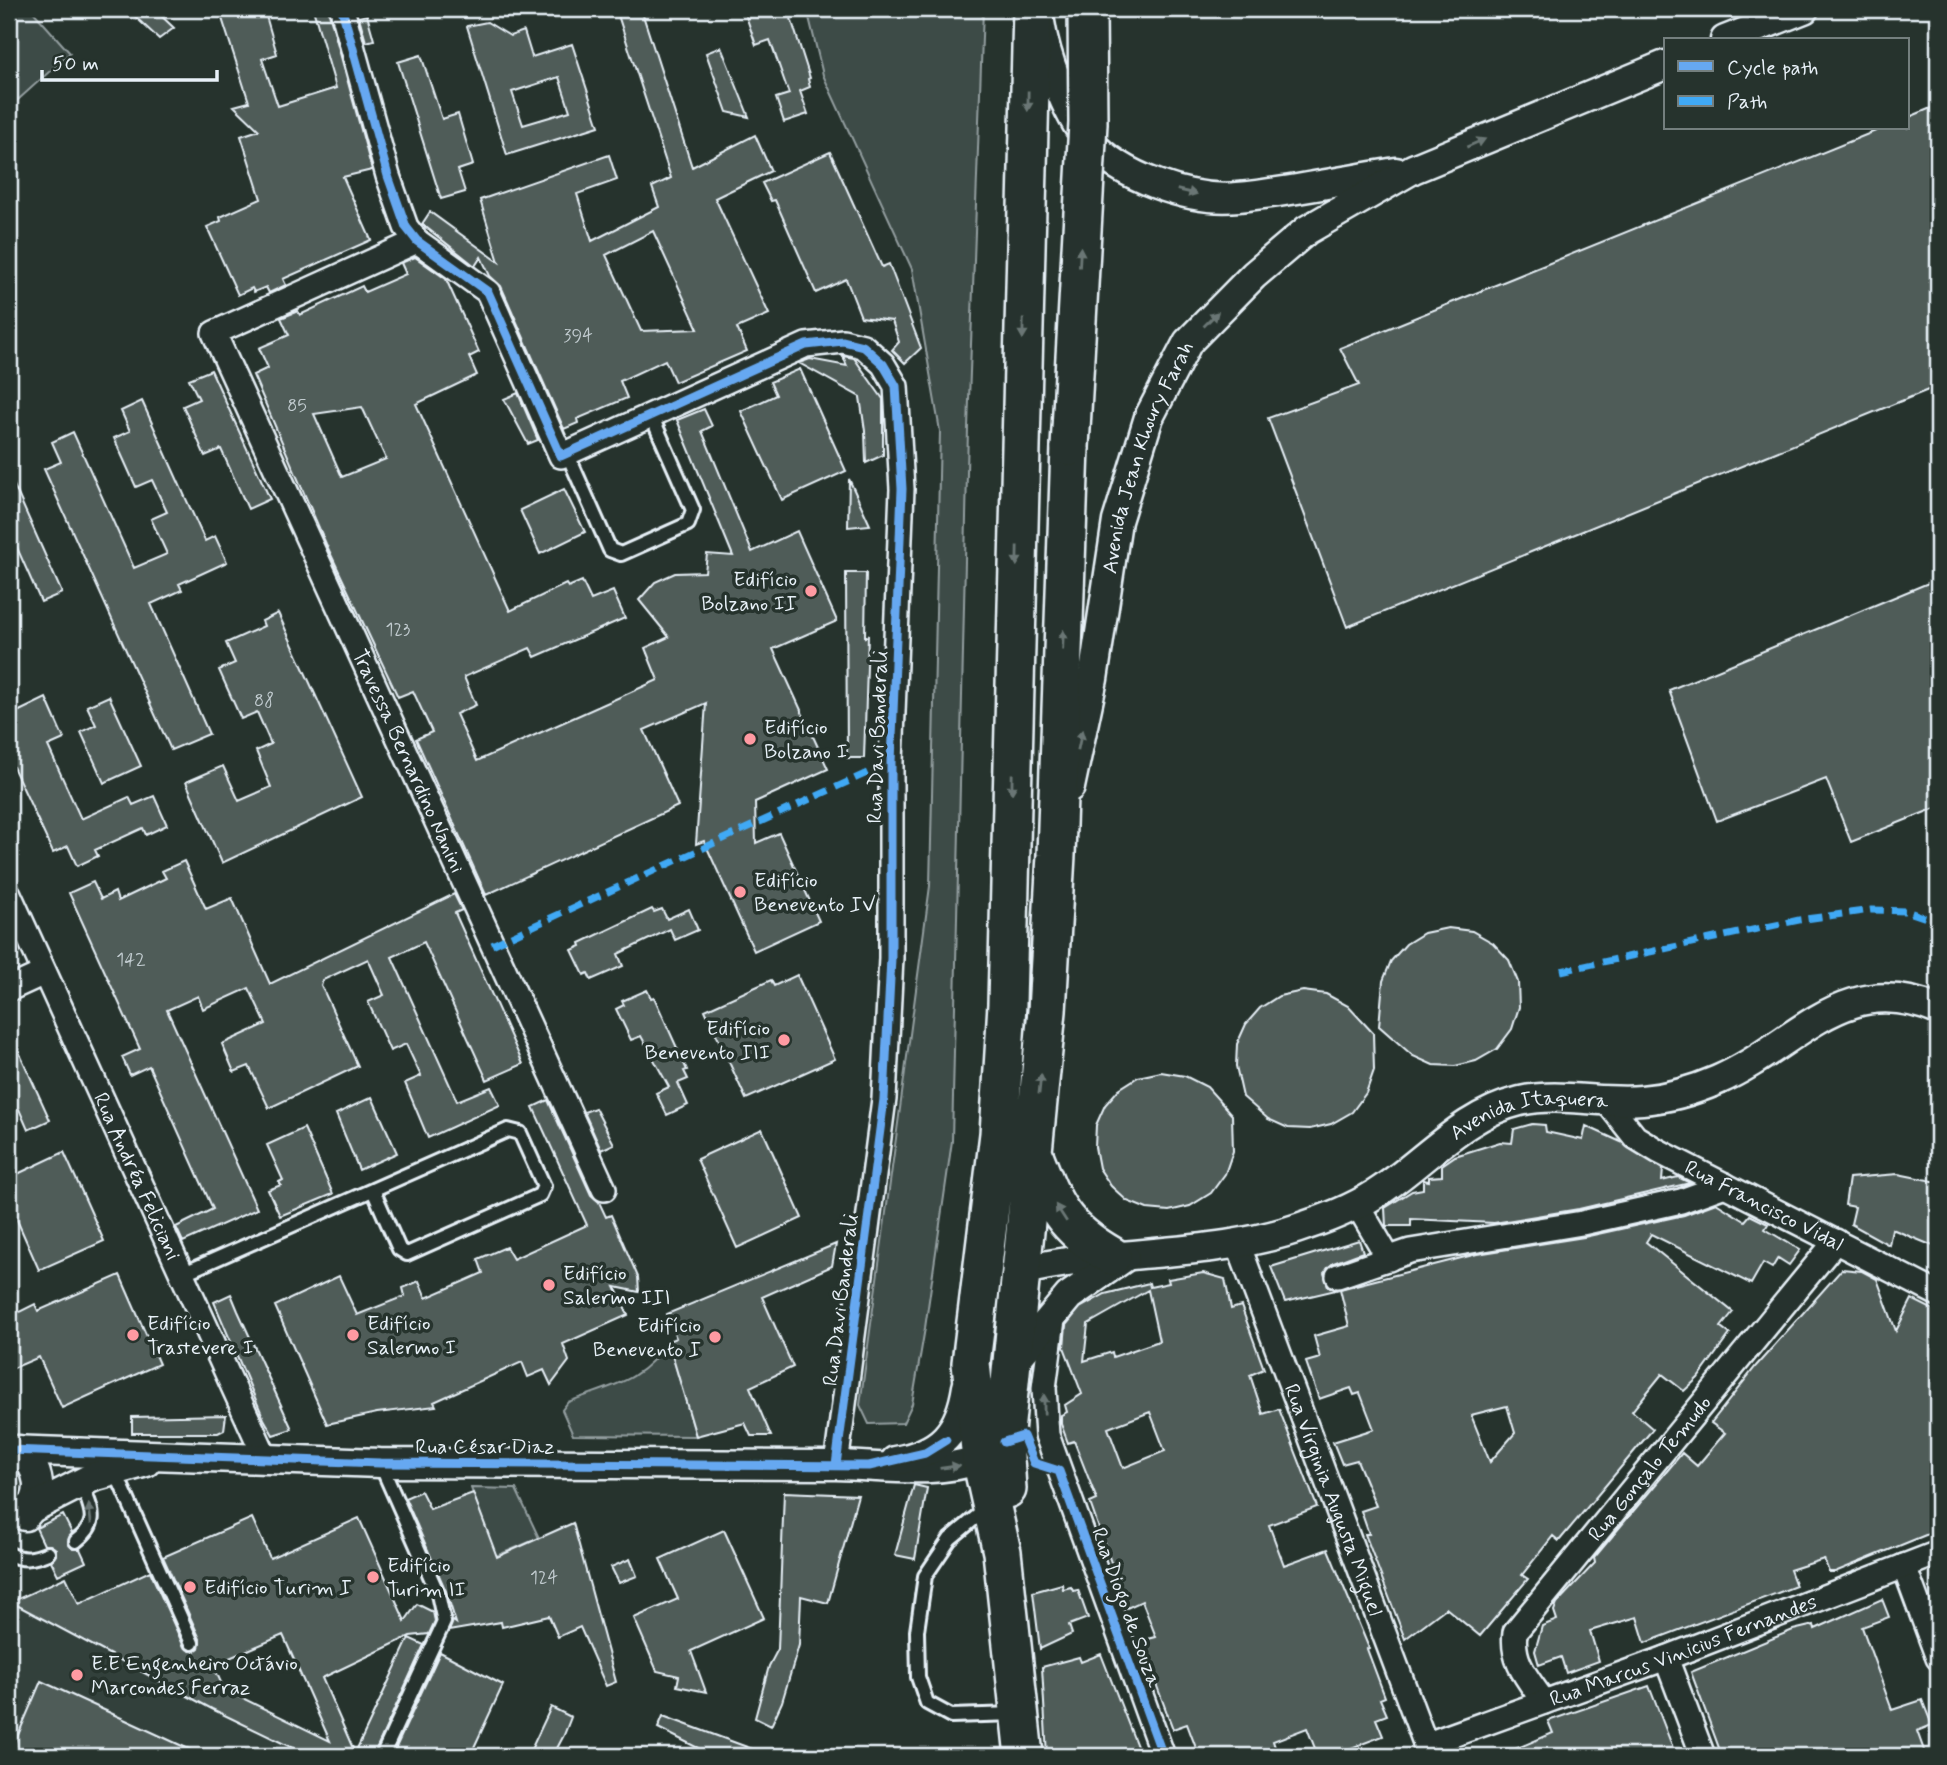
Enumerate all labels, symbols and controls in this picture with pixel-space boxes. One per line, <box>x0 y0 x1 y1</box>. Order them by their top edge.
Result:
scale bar <box>42 38 217 82</box>
legend <box>1664 38 1909 130</box>
text: 50 m <box>52 50 99 78</box>
text: Cycle path <box>1727 54 1818 82</box>
text: Path <box>1727 88 1767 116</box>
one-way arrow <box>1022 91 1034 113</box>
one-way arrow <box>1465 137 1486 148</box>
one-way arrow <box>1176 187 1198 198</box>
one-way arrow <box>1075 245 1086 267</box>
one-way arrow <box>1203 311 1219 328</box>
one-way arrow <box>1017 318 1029 340</box>
house number: 394 <box>563 324 593 348</box>
street label: Avenida Jean Khoury Farah <box>1096 337 1201 576</box>
house number: 85 <box>287 394 307 418</box>
one-way arrow <box>1011 546 1023 568</box>
place label: Edifício Bolzano II <box>701 566 797 618</box>
marker: Edifício Bolzano II <box>803 583 819 599</box>
house number: 123 <box>386 618 410 642</box>
one-way arrow <box>1058 629 1069 651</box>
street label: Travessa Bernardino Nanini <box>345 645 471 878</box>
street label: Rua Davi Banderali <box>861 650 895 824</box>
house number: 88 <box>254 689 274 713</box>
place label: Edifício Bolzano I <box>764 714 848 766</box>
one-way arrow <box>1075 729 1086 751</box>
marker: Edifício Bolzano I <box>742 731 758 747</box>
one-way arrow <box>1006 773 1018 795</box>
place label: Edifício Benevento IV <box>754 867 876 919</box>
marker: Edifício Benevento IV <box>732 884 748 900</box>
house number: 142 <box>116 948 146 972</box>
place label: Edifício Benevento III <box>644 1015 770 1067</box>
marker: Edifício Benevento III <box>776 1032 792 1048</box>
one-way arrow <box>1035 1073 1046 1095</box>
street label: Avenida Itaquera <box>1445 1084 1610 1147</box>
street label: Rua Andréa Feliciani <box>86 1088 187 1265</box>
street label: Rua Francisco Vidal <box>1680 1154 1848 1258</box>
one-way arrow <box>1054 1204 1068 1222</box>
street label: Rua Davi Banderali <box>817 1212 865 1388</box>
place label: Edifício Salermo III <box>563 1260 670 1312</box>
marker: Edifício Salermo III <box>541 1277 557 1293</box>
place label: Edifício Trastevere I <box>147 1310 254 1362</box>
place label: Edifício Salermo I <box>367 1310 456 1362</box>
place label: Edifício Benevento I <box>593 1312 701 1364</box>
marker: Edifício Trastevere I <box>125 1327 141 1343</box>
marker: Edifício Salermo I <box>345 1327 361 1343</box>
marker: Edifício Benevento I <box>707 1329 723 1345</box>
street label: Rua Virginia Augusta Miguel <box>1277 1380 1389 1620</box>
street label: Rua Gonçalo Temudo <box>1582 1390 1718 1548</box>
one-way arrow <box>1038 1393 1050 1415</box>
street label: Rua César Diaz <box>415 1433 555 1461</box>
one-way arrow <box>939 1461 961 1472</box>
one-way arrow <box>84 1503 95 1525</box>
street label: Rua Diogo de Souza <box>1082 1524 1168 1692</box>
place label: Edifício Turim II <box>387 1552 466 1604</box>
house number: 124 <box>530 1566 558 1590</box>
marker: Edifício Turim II <box>365 1569 381 1585</box>
place label: Edifício Turim I <box>204 1574 352 1602</box>
marker: Edifício Turim I <box>182 1579 198 1595</box>
street label: Rua Marcus Vinicius Fernandes <box>1546 1588 1821 1714</box>
place label: E.E Engenheiro Octávio Marcondes Ferraz <box>91 1650 298 1702</box>
marker: E.E Engenheiro Octávio Marcondes Ferraz <box>69 1667 85 1683</box>

